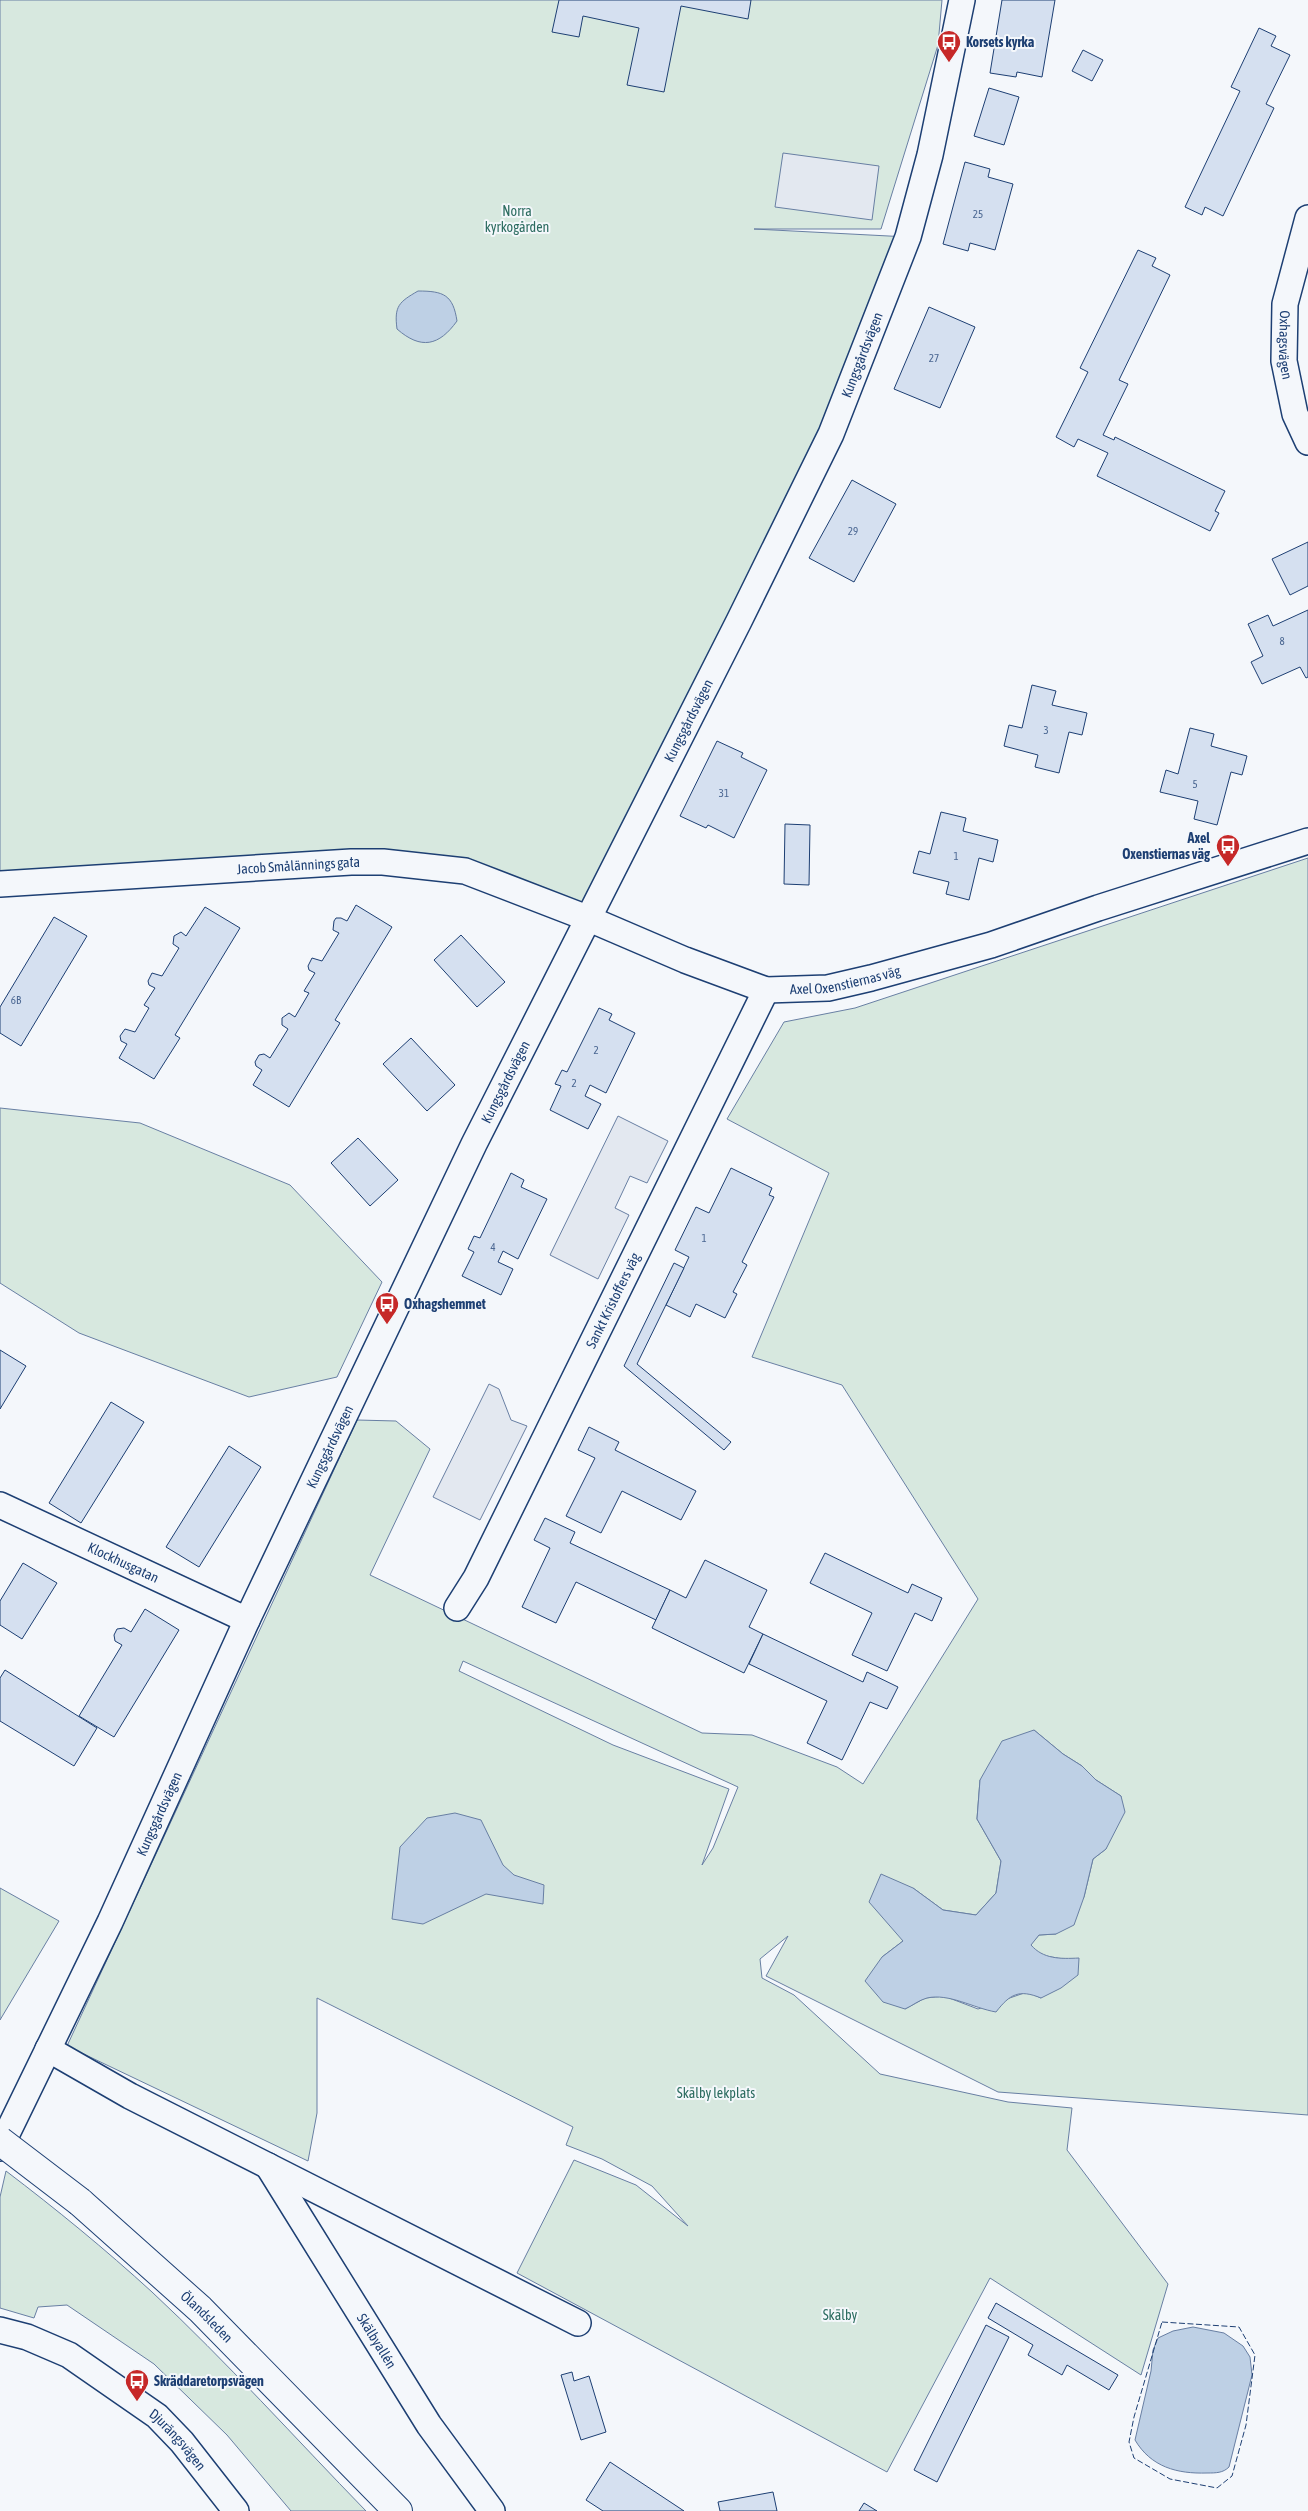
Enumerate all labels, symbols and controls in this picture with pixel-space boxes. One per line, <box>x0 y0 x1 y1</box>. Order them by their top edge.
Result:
bus stop icon: Korsets kyrka <box>936 29 962 63</box>
place label: Korsets kyrka <box>966 34 1035 50</box>
park label: Norra kyrkogården <box>485 203 549 235</box>
house number: 25 <box>973 208 983 220</box>
street label: Kungsgårdsvägen <box>838 310 886 400</box>
street label: Oxhagsvägen <box>1276 310 1296 381</box>
house number: 27 <box>929 352 939 364</box>
house number: 29 <box>848 525 858 537</box>
house number: 8 <box>1279 635 1285 647</box>
street label: Kungsgårdsvägen <box>661 677 716 764</box>
house number: 3 <box>1043 724 1049 736</box>
house number: 5 <box>1192 778 1198 790</box>
house number: 31 <box>719 787 729 799</box>
place label: Axel Oxenstiernas väg <box>1122 830 1211 862</box>
bus stop icon: Axel Oxenstiernas väg <box>1215 833 1241 867</box>
house number: 1 <box>953 850 959 862</box>
street label: Jacob Smålännings gata <box>236 854 360 877</box>
street label: Axel Oxenstiernas väg <box>790 962 902 997</box>
house number: 6B <box>11 994 22 1006</box>
street label: Kungsgårdsvägen <box>478 1038 533 1126</box>
house number: 2 <box>593 1044 599 1056</box>
house number: 2 <box>571 1077 577 1089</box>
house number: 1 <box>701 1232 707 1244</box>
house number: 4 <box>490 1241 496 1253</box>
street label: Sankt Kristoffers väg <box>583 1250 643 1351</box>
bus stop icon: Oxhagshemmet <box>374 1291 400 1325</box>
place label: Oxhagshemmet <box>404 1296 486 1312</box>
street label: Kungsgårdsvägen <box>303 1402 356 1491</box>
street label: Klockhusgatan <box>85 1539 161 1586</box>
street label: Kungsgårdsvägen <box>133 1770 185 1858</box>
park label: Skälby lekplats <box>677 2085 755 2101</box>
street label: Ölandsleden <box>177 2288 236 2346</box>
park label: Skälby <box>823 2307 857 2323</box>
street label: Skälbyallén <box>354 2311 400 2371</box>
bus stop icon: Skräddaretorpsvägen <box>124 2368 150 2402</box>
place label: Skräddaretorpsvägen <box>154 2373 264 2389</box>
street label: Djurängsvägen <box>147 2405 209 2474</box>

